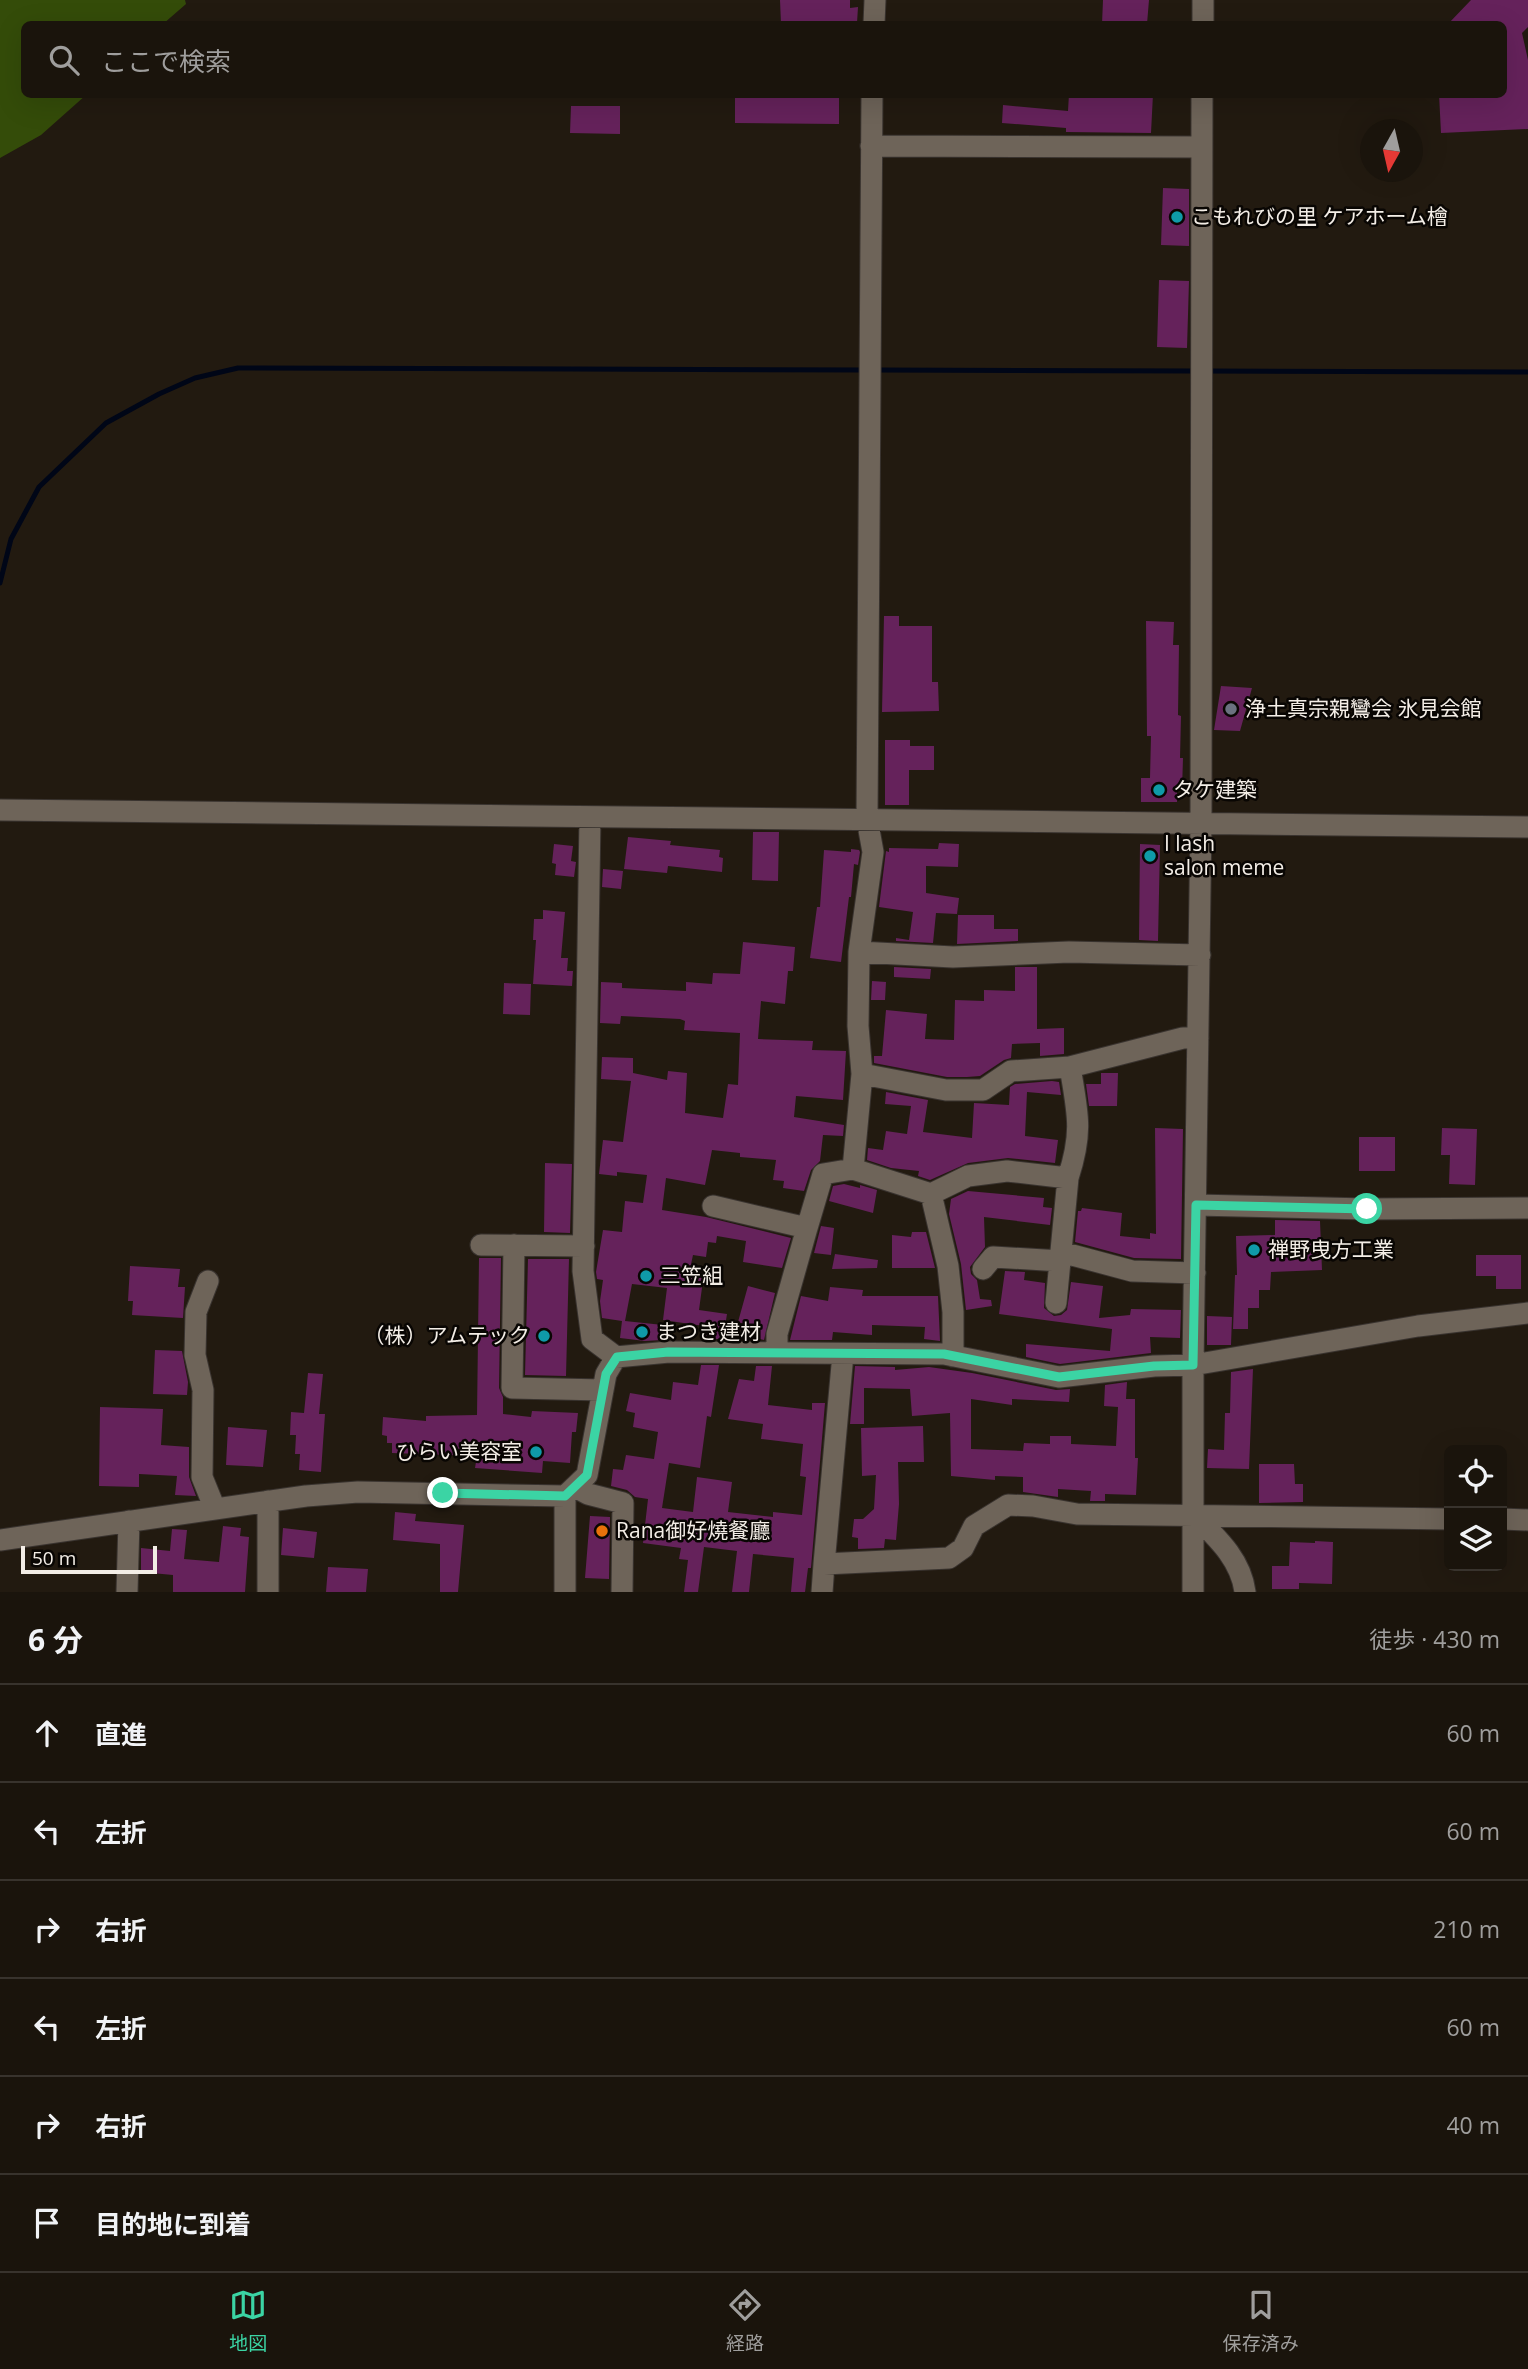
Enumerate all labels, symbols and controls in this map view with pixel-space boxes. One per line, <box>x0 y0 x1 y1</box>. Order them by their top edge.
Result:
search box <box>21 21 1507 98</box>
icon: search <box>45 41 83 79</box>
text: ここで検索 <box>101 43 231 79</box>
north arrow <box>1360 119 1423 182</box>
place label: こもれびの里 ケアホーム檜 <box>1191 202 1448 230</box>
marker: こもれびの里 ケアホーム檜 <box>1169 209 1185 225</box>
place label: 浄土真宗親鸞会 氷見会館 <box>1245 694 1481 722</box>
marker: 浄土真宗親鸞会 氷見会館 <box>1223 701 1239 717</box>
place label: タケ建築 <box>1173 775 1257 803</box>
marker: タケ建築 <box>1151 782 1167 798</box>
place label: I lash salon meme <box>1164 829 1284 881</box>
marker: I lash salon meme <box>1142 848 1158 864</box>
route start <box>1351 1193 1382 1224</box>
place label: 禅野曳方工業 <box>1268 1235 1394 1263</box>
marker: 禅野曳方工業 <box>1246 1242 1262 1258</box>
place label: 三笠組 <box>660 1261 723 1289</box>
marker: 三笠組 <box>638 1268 654 1284</box>
place label: まつき建材 <box>656 1317 761 1345</box>
place label: （株）アムテック <box>363 1321 530 1349</box>
marker: まつき建材 <box>634 1324 650 1340</box>
marker: （株）アムテック <box>536 1328 552 1344</box>
place label: ひらい美容室 <box>396 1437 522 1465</box>
marker: ひらい美容室 <box>528 1444 544 1460</box>
map controls <box>1444 1445 1507 1571</box>
button: locate <box>1444 1445 1507 1508</box>
route end <box>427 1477 458 1508</box>
button: layers <box>1444 1508 1507 1571</box>
place label: Rana御好燒餐廳 <box>616 1516 770 1544</box>
marker: Rana御好燒餐廳 <box>594 1523 610 1539</box>
scale bar <box>21 1543 158 1575</box>
text: 50 m <box>32 1545 76 1571</box>
text: 6 分 <box>28 1619 83 1660</box>
text: 徒歩 · 430 m <box>1369 1623 1500 1655</box>
icon: ahead <box>28 1714 66 1752</box>
text: 直進 <box>95 1716 147 1752</box>
text: 60 m <box>1446 1717 1500 1749</box>
icon: left <box>28 1812 66 1850</box>
text: 左折 <box>95 1814 147 1850</box>
text: 60 m <box>1446 1815 1500 1847</box>
icon: right <box>28 1910 66 1948</box>
text: 右折 <box>95 1912 147 1948</box>
text: 210 m <box>1433 1913 1500 1945</box>
icon: left <box>28 2008 66 2046</box>
text: 左折 <box>95 2010 147 2046</box>
text: 60 m <box>1446 2011 1500 2043</box>
icon: right <box>28 2106 66 2144</box>
text: 右折 <box>95 2108 147 2144</box>
text: 40 m <box>1446 2109 1500 2141</box>
icon: arrive <box>28 2204 66 2242</box>
text: 目的地に到着 <box>95 2206 251 2242</box>
tab: 地図 <box>229 2286 267 2356</box>
tab: 経路 <box>726 2286 764 2356</box>
tab: 保存済み <box>1223 2286 1299 2356</box>

